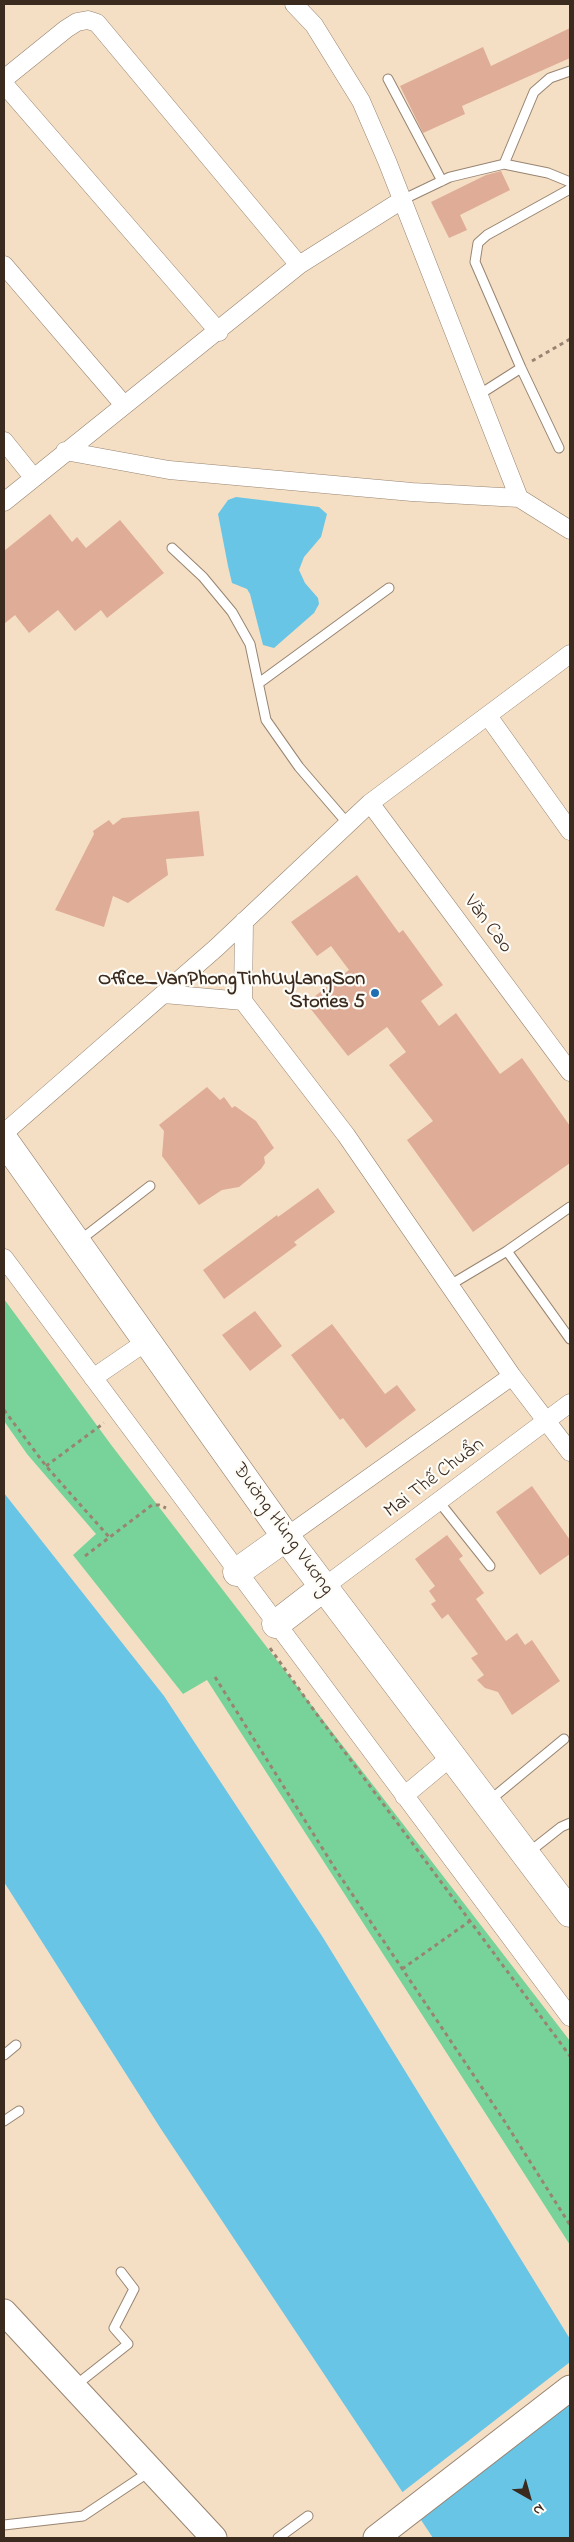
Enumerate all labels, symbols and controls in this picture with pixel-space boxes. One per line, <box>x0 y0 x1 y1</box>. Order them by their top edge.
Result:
street label: Văn Cao <box>457 891 517 959</box>
place label: Office_VanPhongTinhUyLangSon Stories 5 <box>98 969 365 1016</box>
marker: Office_VanPhongTinhUyLangSon Stories 5 <box>369 987 381 999</box>
street label: Mai Thế Chuẩn <box>380 1434 490 1524</box>
street label: Đường Hùng Vương <box>226 1459 338 1601</box>
north arrow <box>504 2472 554 2522</box>
text: N <box>528 2498 549 2520</box>

